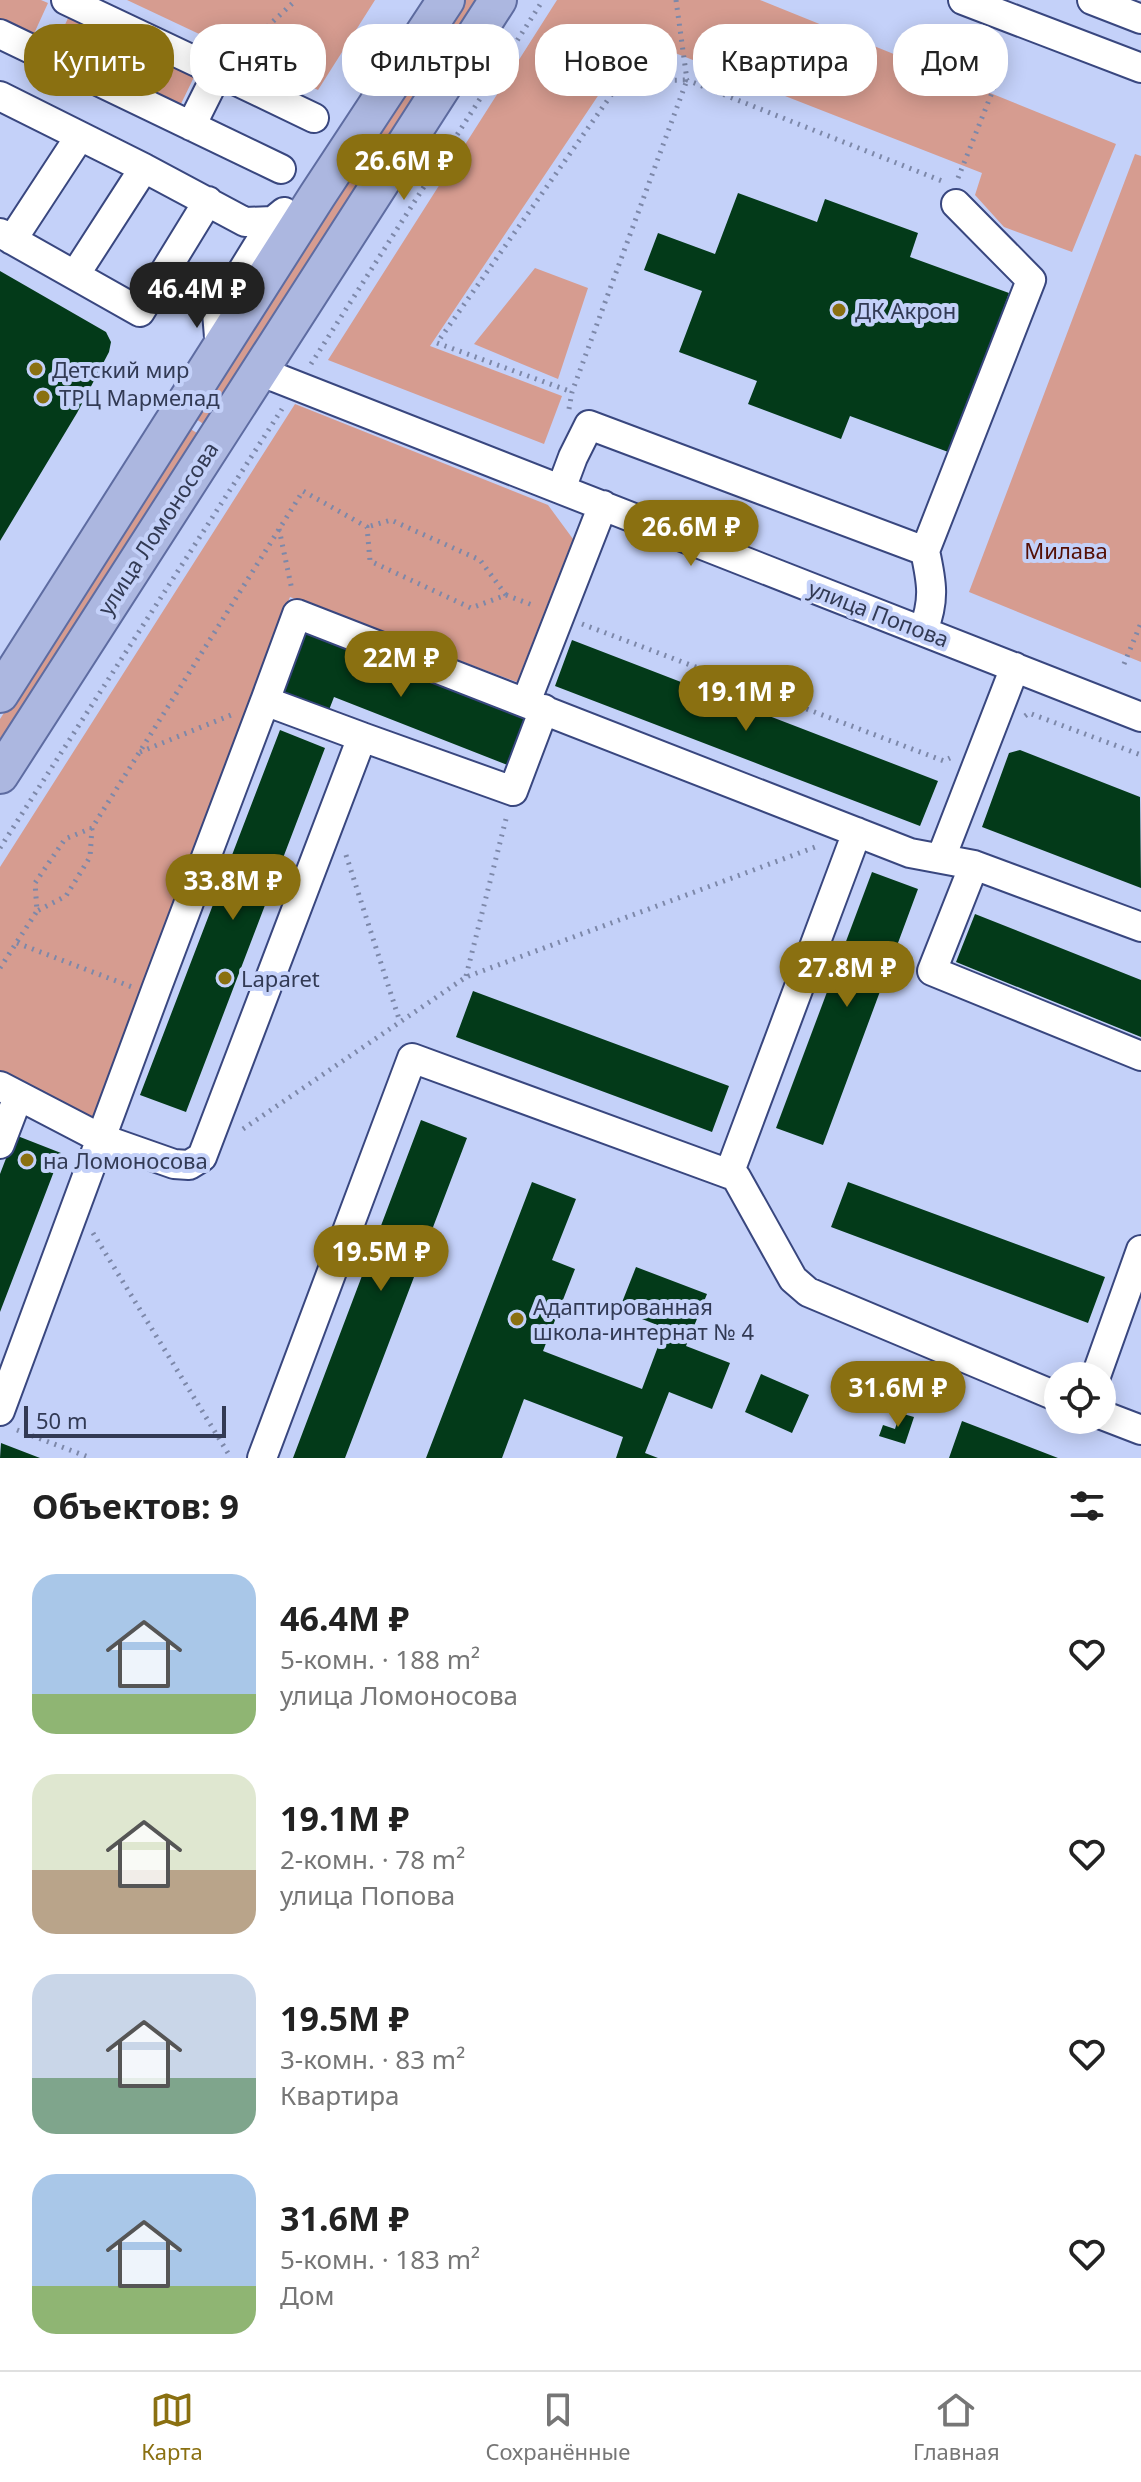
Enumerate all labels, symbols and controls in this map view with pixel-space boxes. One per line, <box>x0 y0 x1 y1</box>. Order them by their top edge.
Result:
chip: Купить <box>24 24 174 96</box>
chip: Снять <box>190 24 326 96</box>
chip: Фильтры <box>342 24 519 96</box>
chip: Новое <box>535 24 677 96</box>
chip: Квартира <box>693 24 877 96</box>
chip: Дом <box>893 24 1008 96</box>
pin: 26.6M ₽ <box>330 134 478 202</box>
text: 26.6M ₽ <box>355 142 453 178</box>
pin: 46.4M ₽ <box>123 262 271 330</box>
text: 46.4M ₽ <box>148 270 246 306</box>
place label: ДК Акрон <box>855 295 956 325</box>
marker: ДК Акрон <box>830 301 848 319</box>
place label: Детский мир <box>52 354 189 384</box>
marker: Детский мир <box>27 360 45 378</box>
place label: ТРЦ Мармелад <box>59 382 220 412</box>
marker: ТРЦ Мармелад <box>34 388 52 406</box>
street label: улица Ломоносова <box>90 435 224 621</box>
pin: 26.6M ₽ <box>617 500 765 568</box>
text: 26.6M ₽ <box>642 508 740 544</box>
park label: Милава <box>1024 535 1108 565</box>
street label: улица Попова <box>804 572 954 654</box>
pin: 22M ₽ <box>345 631 457 699</box>
text: 22M ₽ <box>363 639 439 675</box>
pin: 19.1M ₽ <box>672 665 820 733</box>
text: 19.1M ₽ <box>697 673 795 709</box>
pin: 33.8M ₽ <box>159 854 307 922</box>
text: 33.8M ₽ <box>184 862 282 898</box>
pin: 27.8M ₽ <box>773 941 921 1009</box>
text: 27.8M ₽ <box>798 949 896 985</box>
place label: Laparet <box>241 963 320 993</box>
marker: Laparet <box>216 969 234 987</box>
place label: на Ломоносова <box>43 1145 208 1175</box>
marker: на Ломоносова <box>18 1151 36 1169</box>
pin: 19.5M ₽ <box>307 1225 455 1293</box>
text: 19.5M ₽ <box>332 1233 430 1269</box>
place label: Адаптированная школа-интернат № 4 <box>533 1291 755 1346</box>
marker: Адаптированная школа-интернат № 4 <box>508 1310 526 1328</box>
pin: 31.6M ₽ <box>824 1361 972 1429</box>
map controls <box>1044 1362 1116 1434</box>
button: locate <box>1044 1362 1116 1434</box>
text: 31.6M ₽ <box>849 1369 947 1405</box>
scale bar <box>24 1402 226 1438</box>
text: 50 m <box>36 1405 87 1435</box>
text: Объектов: 9 <box>32 1483 239 1529</box>
icon: filters <box>1065 1484 1109 1528</box>
text: 46.4M ₽ <box>280 1595 409 1641</box>
icon: home <box>96 1606 192 1702</box>
icon: heart <box>1065 1632 1109 1676</box>
text: 5-комн. · 188 m² <box>280 1641 480 1677</box>
text: улица Ломоносова <box>280 1677 518 1713</box>
text: 19.1M ₽ <box>280 1795 409 1841</box>
icon: home <box>96 1806 192 1902</box>
icon: heart <box>1065 1832 1109 1876</box>
text: 2-комн. · 78 m² <box>280 1841 465 1877</box>
text: улица Попова <box>280 1877 455 1913</box>
text: 19.5M ₽ <box>280 1995 409 2041</box>
icon: home <box>96 2006 192 2102</box>
icon: heart <box>1065 2032 1109 2076</box>
text: 3-комн. · 83 m² <box>280 2041 465 2077</box>
text: Квартира <box>280 2077 399 2113</box>
text: 31.6M ₽ <box>280 2195 409 2241</box>
icon: home <box>96 2206 192 2302</box>
icon: heart <box>1065 2232 1109 2276</box>
text: 5-комн. · 183 m² <box>280 2241 480 2277</box>
text: Дом <box>280 2277 334 2313</box>
tab: Карта <box>141 2388 203 2466</box>
tab: Сохранённые <box>485 2388 630 2466</box>
tab: Главная <box>913 2388 1000 2466</box>

